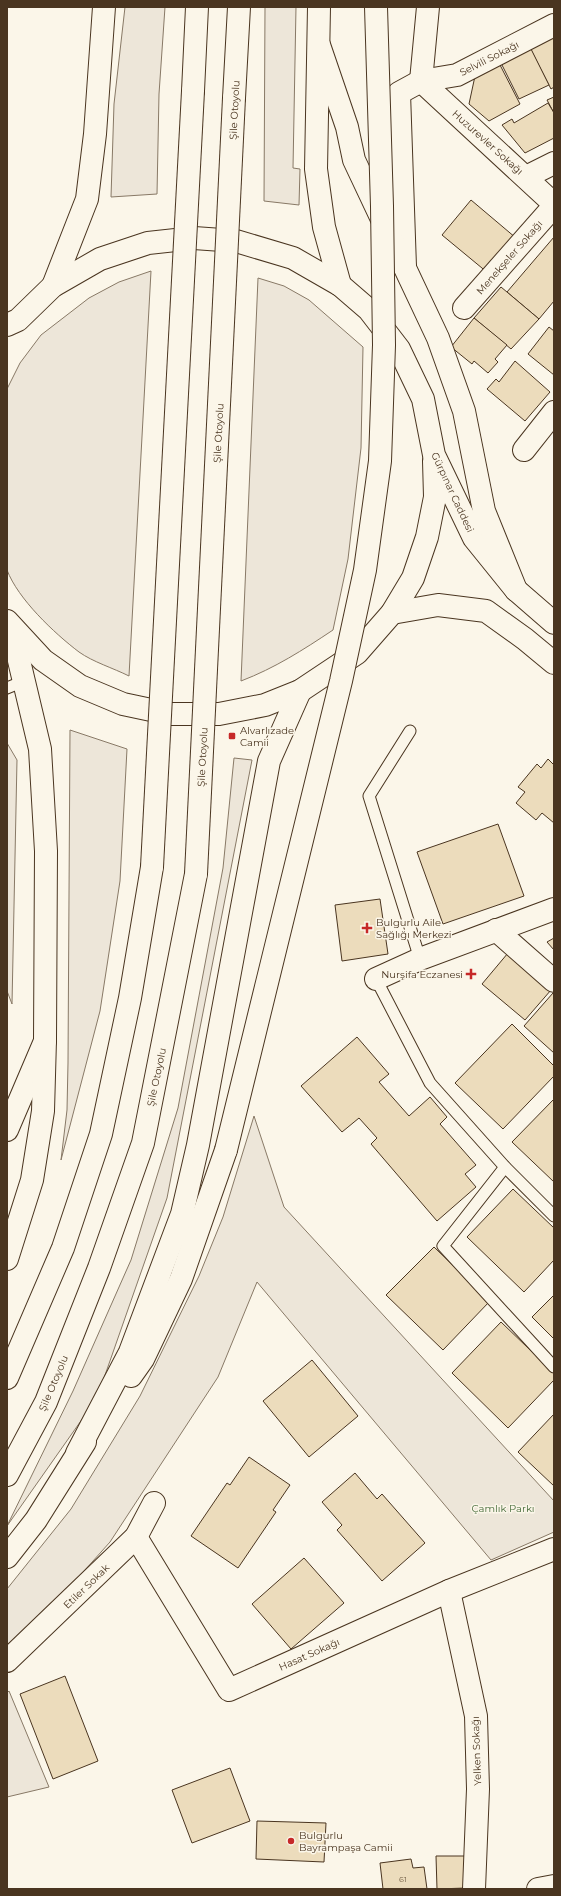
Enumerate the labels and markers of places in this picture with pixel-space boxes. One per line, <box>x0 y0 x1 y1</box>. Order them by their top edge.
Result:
place label: Alvarlızade Camii <box>240 724 294 749</box>
marker: Alvarlızade Camii <box>227 731 237 741</box>
place label: Bulgurlu Aile Sağlığı Merkezi <box>376 916 452 941</box>
marker: Bulgurlu Aile Sağlığı Merkezi <box>361 922 373 934</box>
place label: Nurşifa Eczanesi <box>381 968 463 981</box>
marker: Nurşifa Eczanesi <box>466 969 476 979</box>
place label: Bulgurlu Bayrampaşa Camii <box>299 1829 393 1854</box>
marker: Bulgurlu Bayrampaşa Camii <box>286 1836 296 1846</box>

